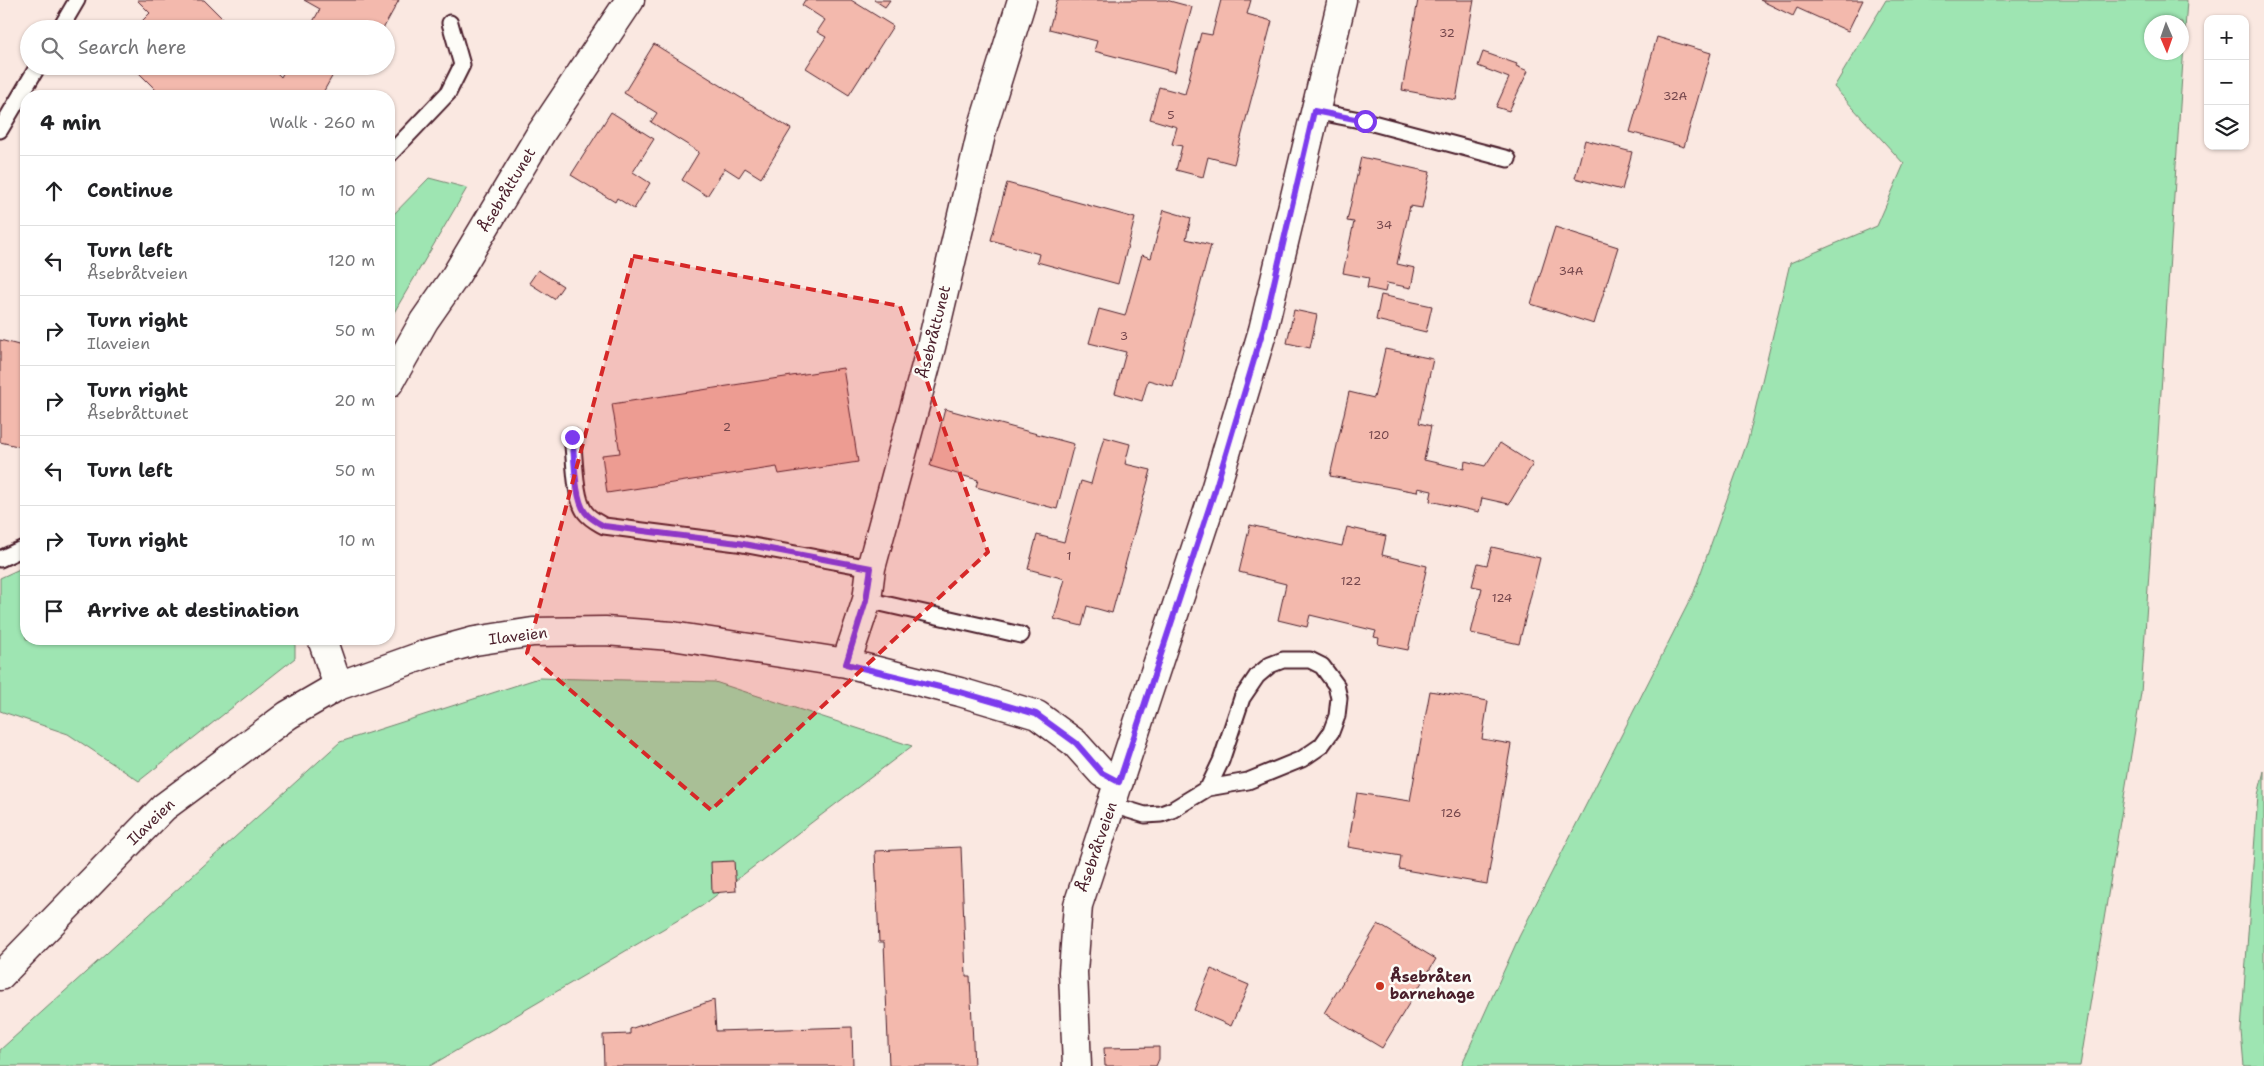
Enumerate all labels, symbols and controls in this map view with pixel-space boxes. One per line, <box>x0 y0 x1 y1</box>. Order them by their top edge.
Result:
north arrow <box>2144 15 2189 60</box>
map controls <box>2204 15 2249 150</box>
button: + <box>2204 15 2249 60</box>
search box <box>20 20 395 75</box>
house number: 32 <box>1439 25 1455 41</box>
icon: search <box>38 34 66 62</box>
text: Search here <box>78 35 187 60</box>
button: − <box>2204 60 2249 105</box>
house number: 32A <box>1663 88 1687 104</box>
button: layers <box>2204 105 2249 150</box>
house number: 5 <box>1167 107 1175 123</box>
text: 4 min <box>40 109 101 137</box>
route start <box>1354 110 1377 133</box>
text: Walk · 260 m <box>269 112 375 133</box>
street label: Åsebråttunet <box>472 143 540 236</box>
icon: ahead <box>40 177 68 205</box>
text: Continue <box>87 178 173 203</box>
text: 10 m <box>338 180 375 201</box>
house number: 34 <box>1376 217 1392 233</box>
text: Turn left <box>87 238 173 263</box>
icon: left <box>40 247 68 275</box>
text: 120 m <box>328 250 375 271</box>
text: Åsebråtveien <box>87 263 188 284</box>
house number: 34A <box>1558 263 1584 279</box>
street label: Åsebråttunet <box>911 283 955 381</box>
text: Turn right <box>87 308 188 333</box>
icon: right <box>40 317 68 345</box>
text: 50 m <box>335 320 375 341</box>
house number: 3 <box>1120 328 1128 344</box>
text: Ilaveien <box>87 333 150 354</box>
text: Turn right <box>87 378 188 403</box>
icon: right <box>40 387 68 415</box>
text: 20 m <box>334 390 375 411</box>
text: Åsebråttunet <box>87 403 189 424</box>
house number: 2 <box>723 419 731 435</box>
route end <box>561 426 584 449</box>
house number: 120 <box>1369 427 1389 443</box>
icon: left <box>40 457 68 485</box>
text: Turn left <box>87 458 173 483</box>
text: 50 m <box>335 460 375 481</box>
icon: right <box>40 527 68 555</box>
text: Turn right <box>87 528 188 553</box>
text: 10 m <box>338 530 375 551</box>
house number: 1 <box>1066 548 1072 564</box>
house number: 122 <box>1341 573 1361 589</box>
house number: 124 <box>1492 590 1512 606</box>
icon: arrive <box>40 597 68 625</box>
text: Arrive at destination <box>87 598 299 623</box>
street label: Ilaveien <box>487 622 549 650</box>
street label: Ilaveien <box>123 794 179 850</box>
street label: Åsebråtveien <box>1070 798 1122 895</box>
house number: 126 <box>1441 805 1461 821</box>
place label: Åsebråten barnehage <box>1390 966 1475 1004</box>
marker: Åsebråten barnehage <box>1374 980 1386 992</box>

